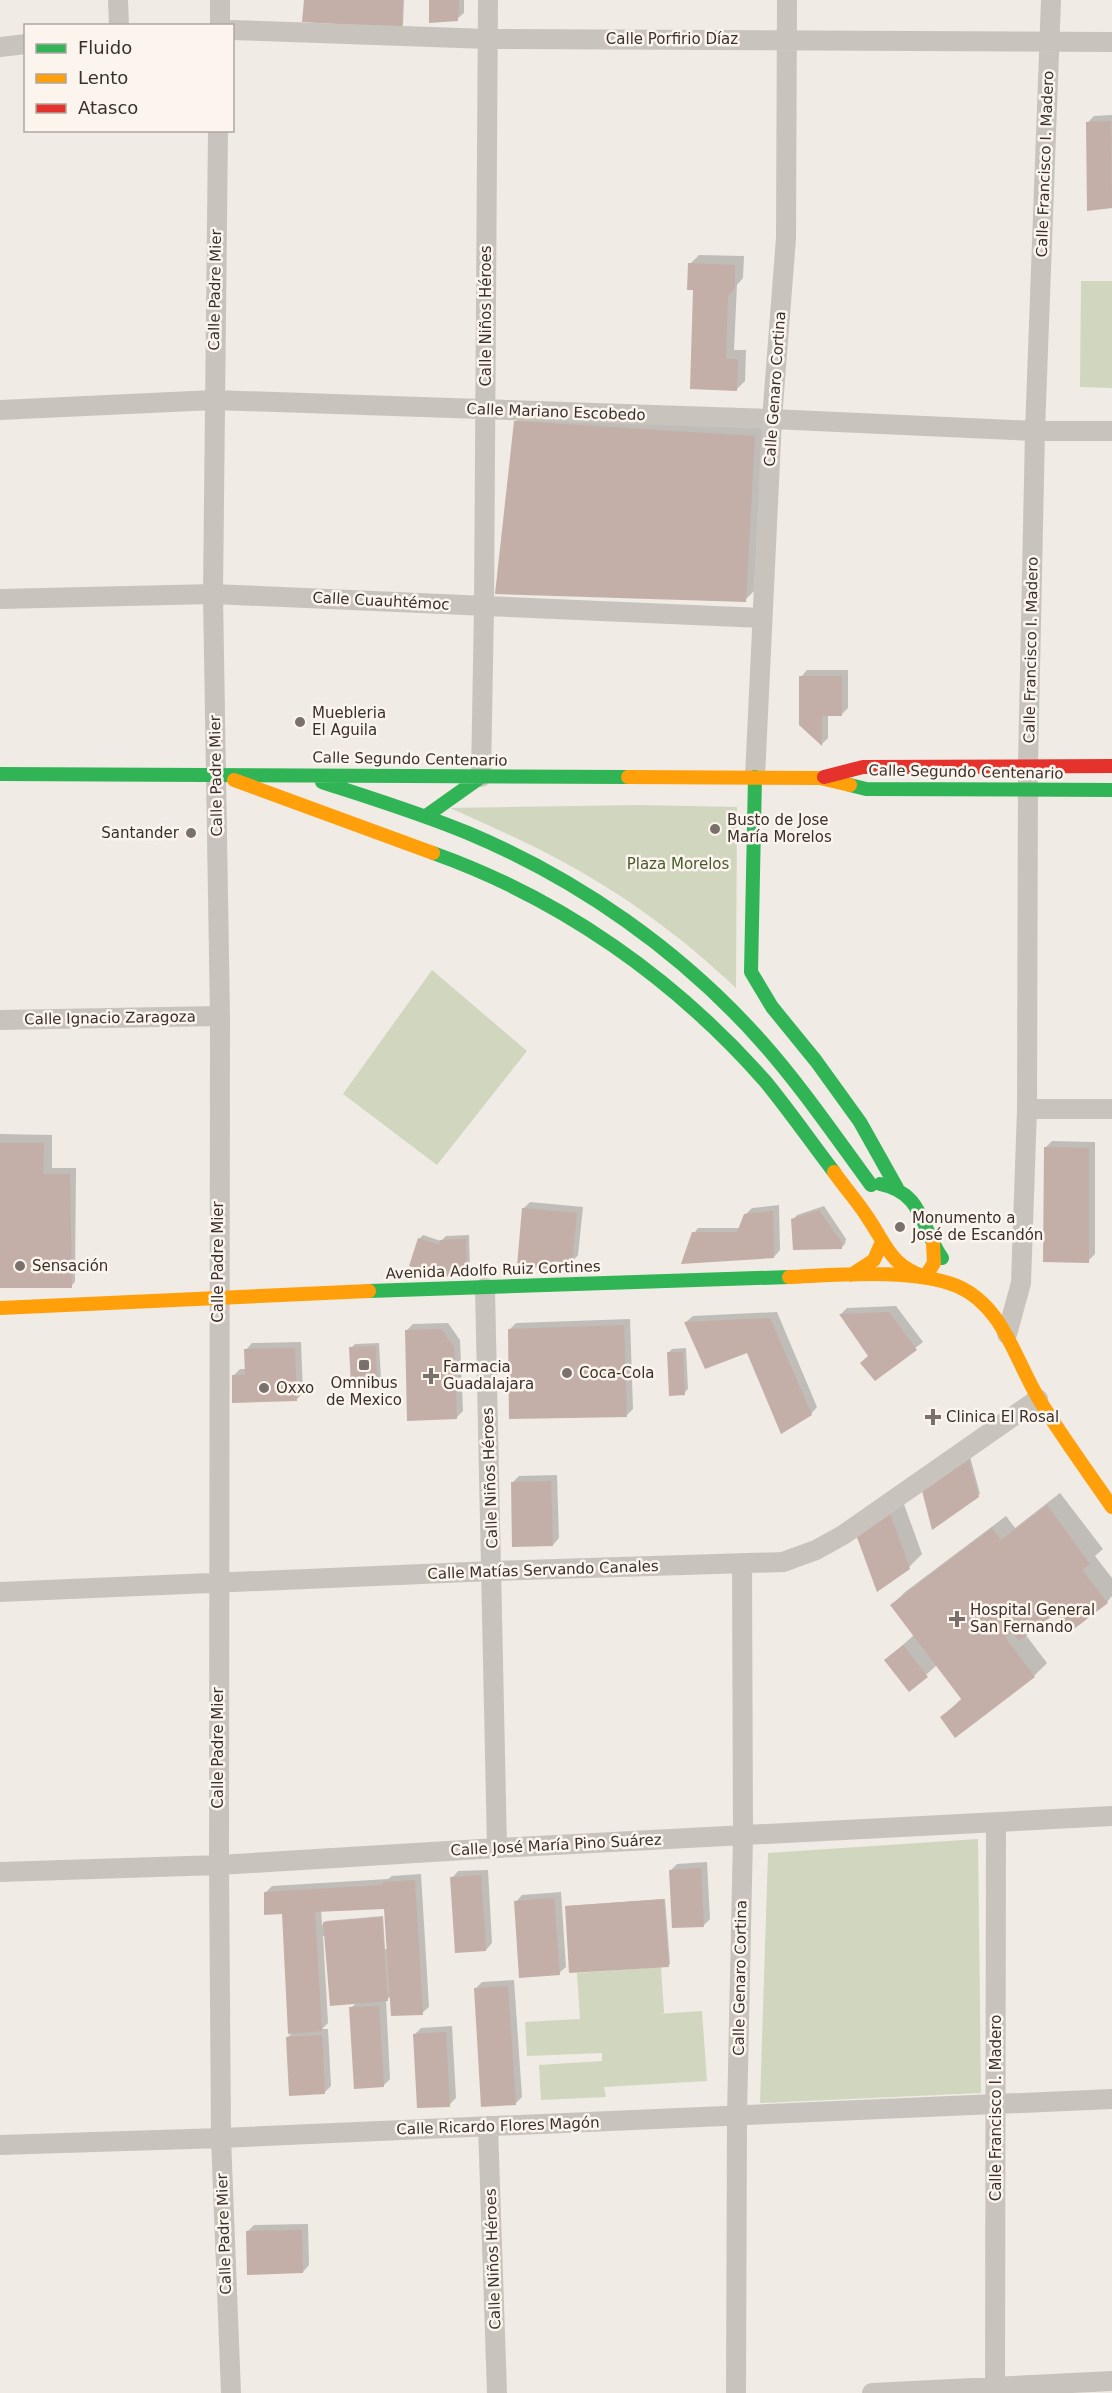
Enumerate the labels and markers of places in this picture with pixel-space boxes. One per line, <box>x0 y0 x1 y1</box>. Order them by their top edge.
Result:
place label: Muebleria El Aguila <box>312 704 386 739</box>
marker: Muebleria El Aguila <box>293 715 307 729</box>
place label: Busto de Jose María Morelos <box>727 811 832 846</box>
marker: Busto de Jose María Morelos <box>708 822 722 836</box>
place label: Santander <box>101 824 180 842</box>
marker: Santander <box>184 826 198 840</box>
place label: Monumento a José de Escandón <box>911 1209 1043 1244</box>
marker: Monumento a José de Escandón <box>893 1220 907 1234</box>
place label: Sensación <box>32 1257 108 1275</box>
marker: Sensación <box>13 1259 27 1273</box>
marker: Omnibus de Mexico <box>357 1358 371 1372</box>
place label: Farmacia Guadalajara <box>443 1358 534 1393</box>
place label: Coca-Cola <box>579 1364 655 1382</box>
marker: Coca-Cola <box>560 1366 574 1380</box>
marker: Farmacia Guadalajara <box>424 1369 438 1383</box>
place label: Omnibus de Mexico <box>326 1374 402 1409</box>
place label: Oxxo <box>276 1379 314 1397</box>
marker: Oxxo <box>257 1381 271 1395</box>
marker: Clinica El Rosal <box>924 1408 942 1426</box>
place label: Clinica El Rosal <box>946 1408 1059 1426</box>
place label: Hospital General San Fernando <box>970 1601 1095 1636</box>
marker: Hospital General San Fernando <box>948 1610 966 1628</box>

